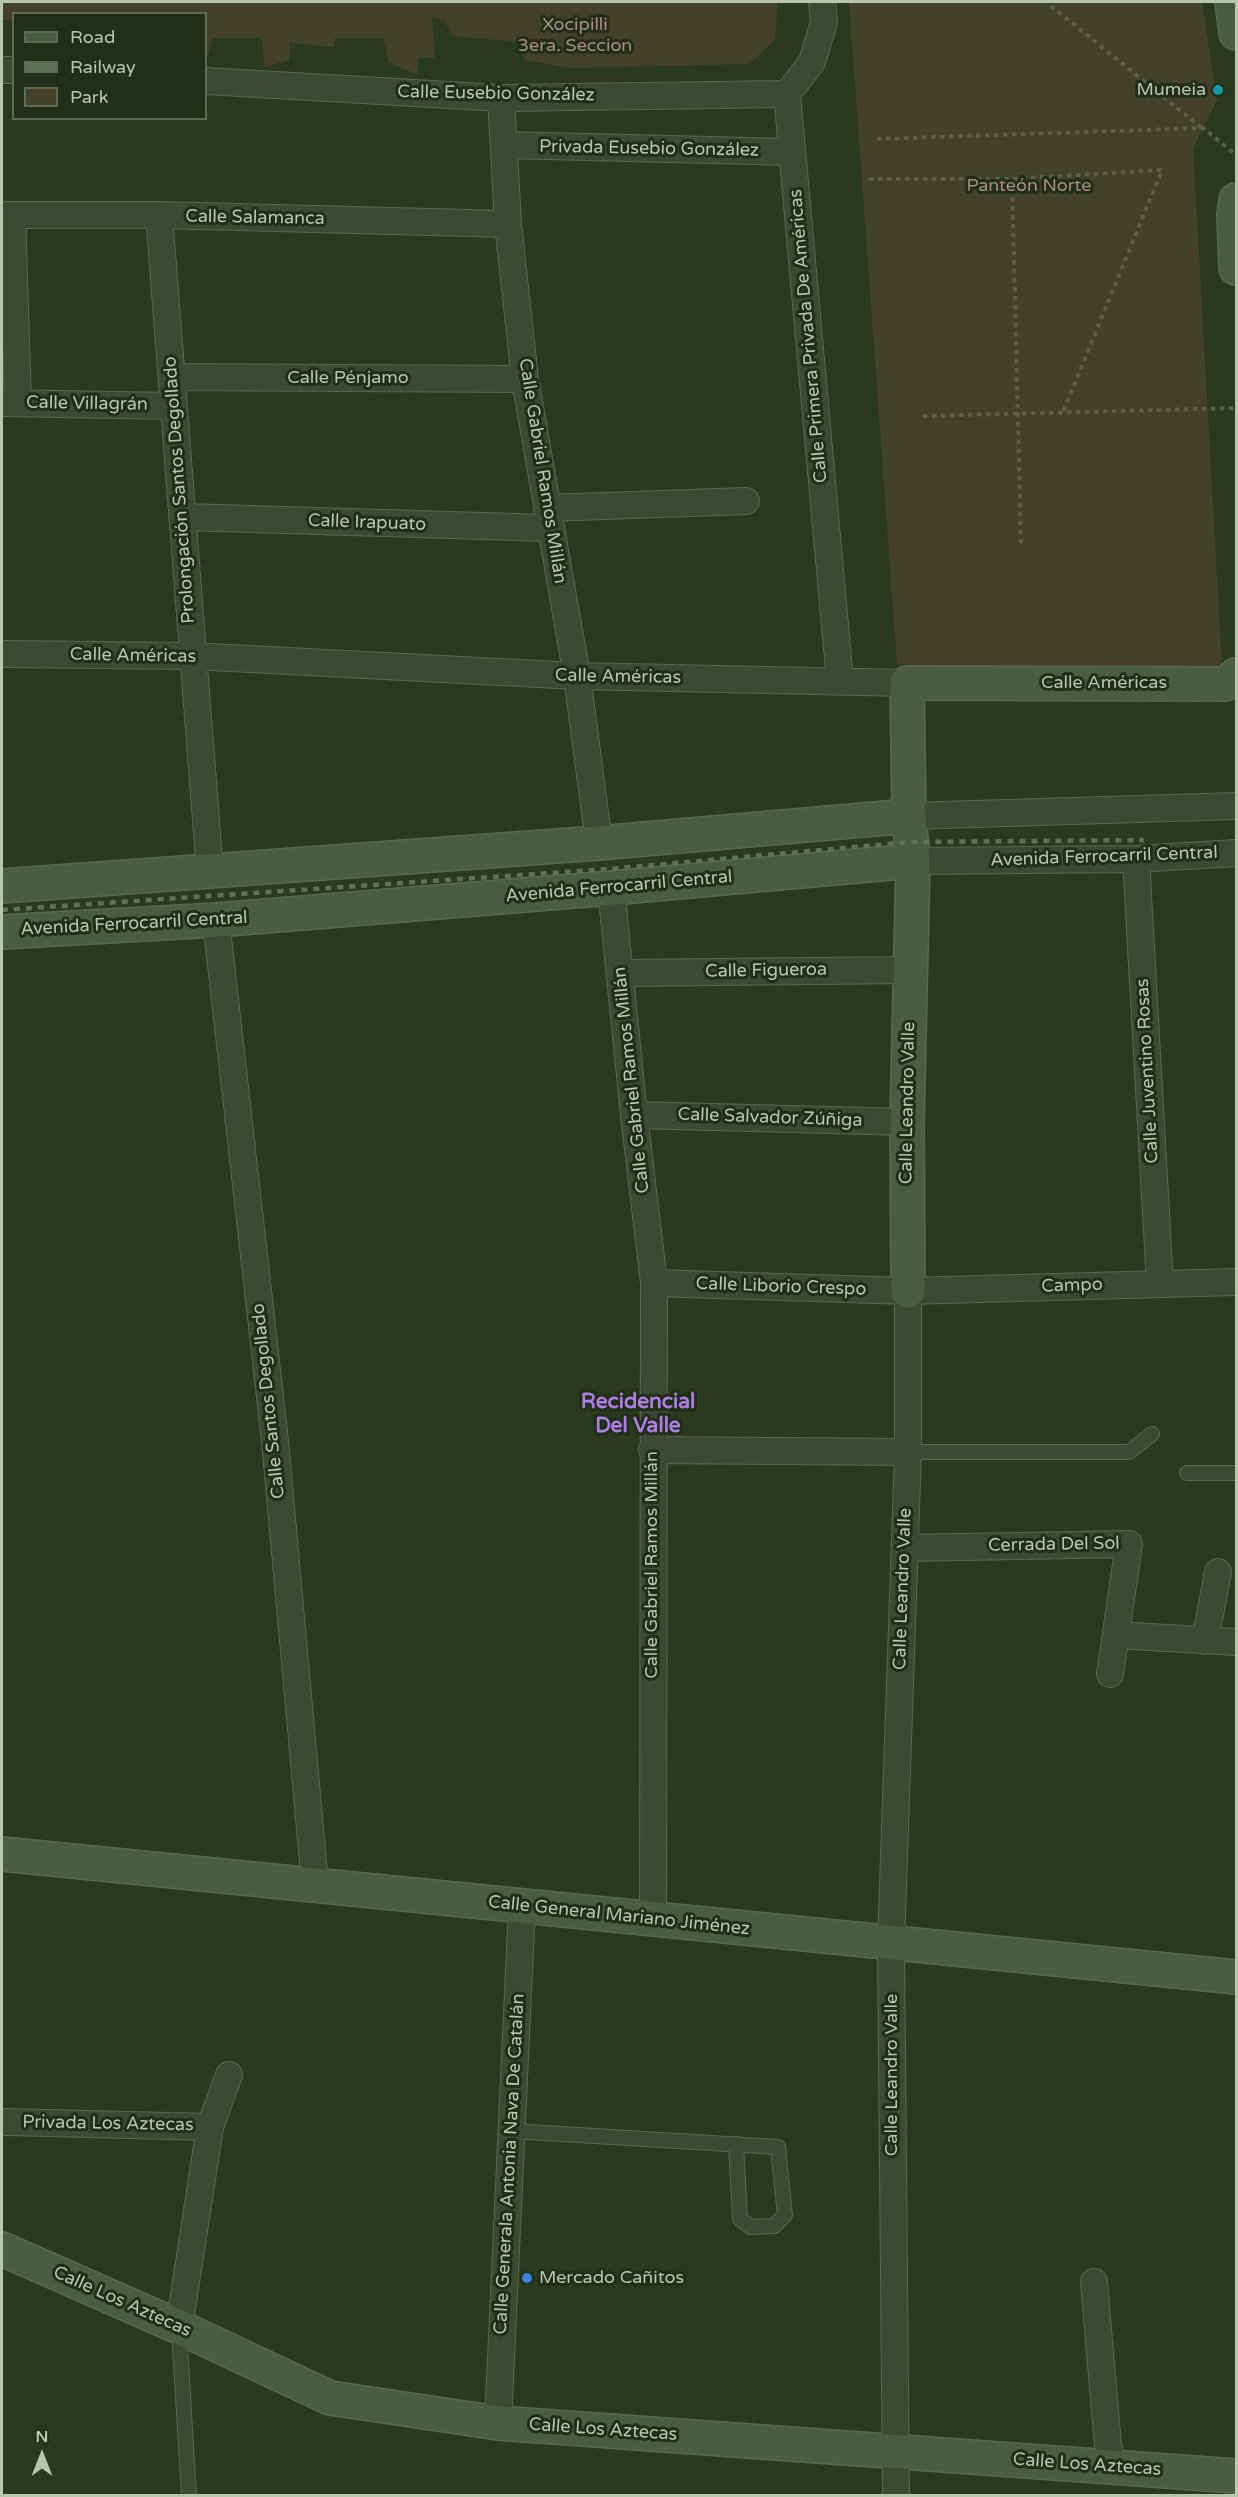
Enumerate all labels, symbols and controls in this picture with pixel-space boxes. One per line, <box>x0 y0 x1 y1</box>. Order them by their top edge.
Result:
legend <box>12 12 207 120</box>
park label: Xocipilli 3era. Seccion <box>518 14 632 57</box>
text: Road <box>70 26 115 48</box>
text: Railway <box>70 56 136 78</box>
place label: Mumeia <box>1137 79 1206 101</box>
street label: Calle Eusebio González <box>397 81 595 107</box>
marker: Mumeia <box>1211 83 1225 97</box>
text: Park <box>70 86 108 108</box>
street label: Privada Eusebio González <box>539 136 759 162</box>
park label: Panteón Norte <box>967 175 1091 197</box>
street label: Calle Primera Privada De Américas <box>785 188 833 484</box>
street label: Calle Salamanca <box>185 206 325 230</box>
street label: Prolongación Santos Degollado <box>160 356 200 624</box>
street label: Calle Gabriel Ramos Millán <box>514 357 570 585</box>
street label: Calle Pénjamo <box>287 367 409 389</box>
street label: Calle Villagrán <box>26 392 148 416</box>
street label: Calle Irapuato <box>307 510 427 536</box>
street label: Calle Américas <box>70 644 196 668</box>
street label: Calle Américas <box>555 665 681 689</box>
street label: Calle Américas <box>1041 672 1167 694</box>
street label: Avenida Ferrocarril Central <box>990 842 1218 872</box>
street label: Avenida Ferrocarril Central <box>505 866 733 908</box>
street label: Avenida Ferrocarril Central <box>20 907 248 941</box>
street label: Calle Figueroa <box>705 959 827 983</box>
street label: Calle Gabriel Ramos Millán <box>609 966 655 1194</box>
street label: Calle Juventino Rosas <box>1132 978 1164 1164</box>
street label: Calle Leandro Valle <box>896 1022 920 1184</box>
street label: Calle Salvador Zúñiga <box>677 1104 863 1132</box>
street label: Calle Liborio Crespo <box>695 1273 867 1301</box>
street label: Campo <box>1041 1274 1103 1298</box>
street label: Calle Santos Degollado <box>248 1302 290 1500</box>
district label: Recidencial Del Valle <box>581 1389 695 1439</box>
street label: Calle Gabriel Ramos Millán <box>641 1451 663 1679</box>
street label: Calle Leandro Valle <box>889 1507 917 1671</box>
street label: Cerrada Del Sol <box>988 1533 1120 1557</box>
street label: Calle General Mariano Jiménez <box>487 1892 751 1940</box>
street label: Calle Generala Antonia Nava De Catalán <box>490 1993 530 2335</box>
street label: Calle Leandro Valle <box>881 1994 903 2156</box>
street label: Privada Los Aztecas <box>22 2112 194 2136</box>
street label: Calle Los Aztecas <box>50 2262 194 2342</box>
place label: Mercado Cañitos <box>539 2267 684 2289</box>
marker: Mercado Cañitos <box>520 2271 534 2285</box>
street label: Calle Los Aztecas <box>528 2414 678 2446</box>
north arrow <box>12 2425 72 2485</box>
text: N <box>36 2427 48 2447</box>
street label: Calle Los Aztecas <box>1012 2449 1162 2481</box>

